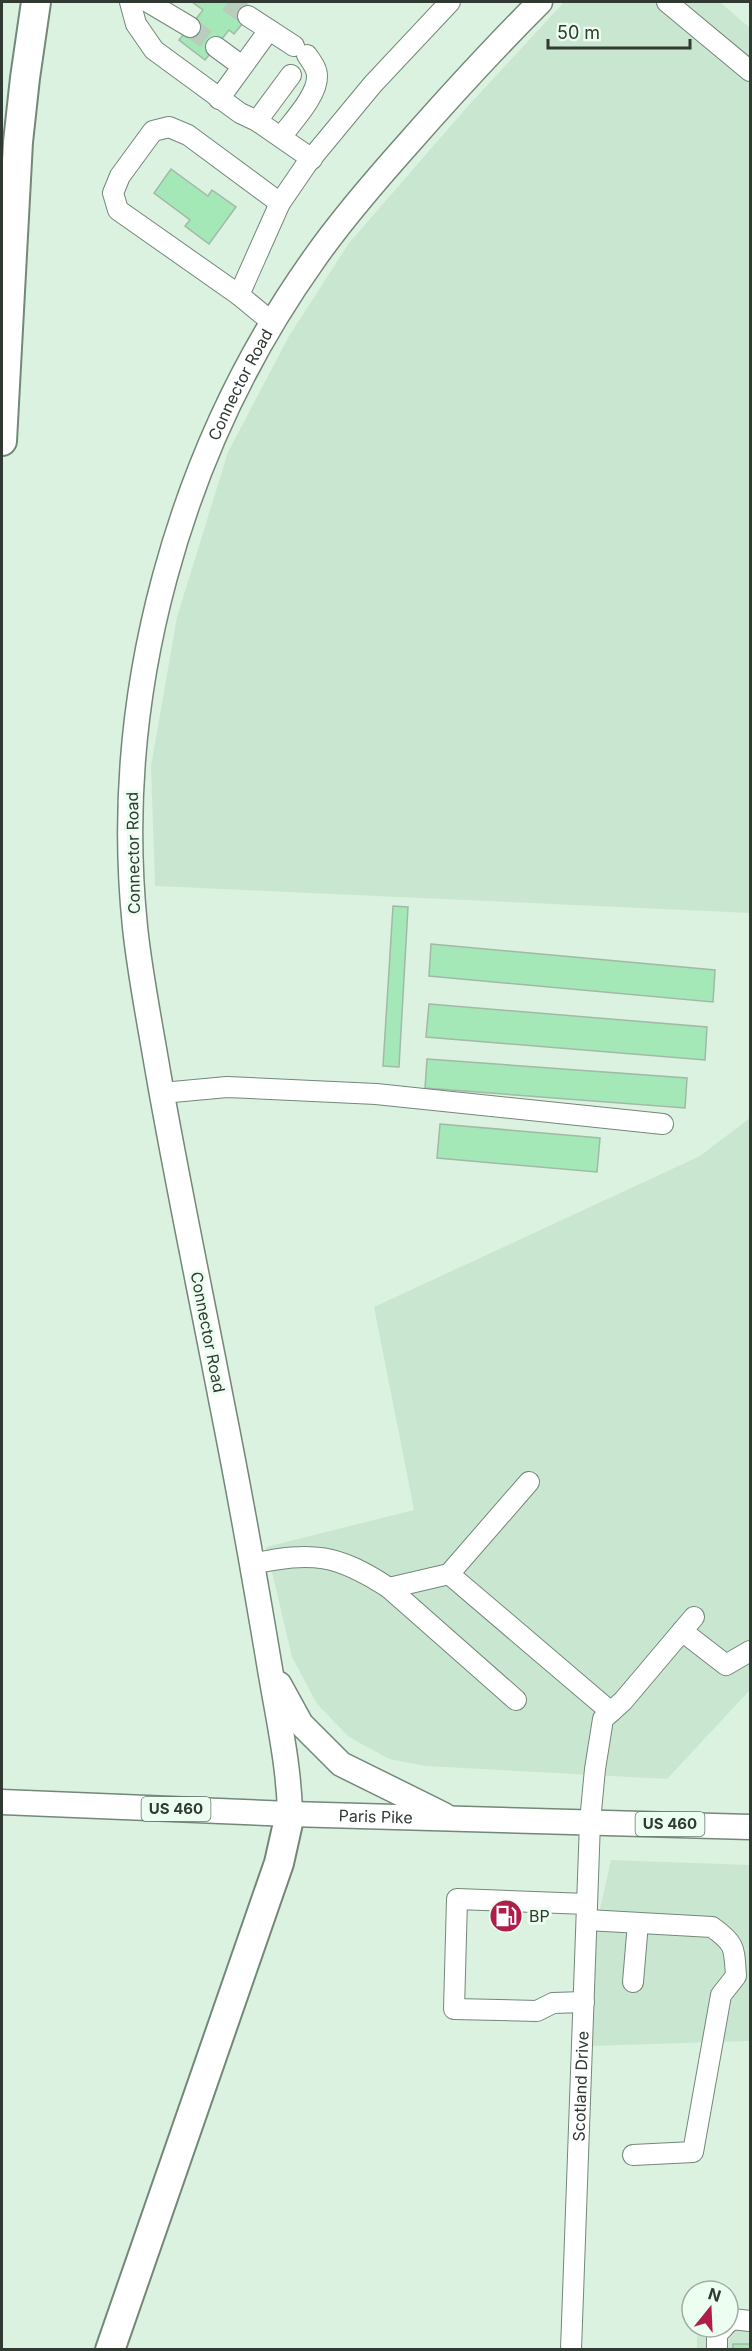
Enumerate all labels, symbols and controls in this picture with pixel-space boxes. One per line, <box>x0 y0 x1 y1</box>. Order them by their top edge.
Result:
scale bar <box>548 12 690 50</box>
text: 50 m <box>557 22 600 43</box>
street label: Connector Road <box>204 325 277 443</box>
street label: Connector Road <box>122 792 144 914</box>
street label: Connector Road <box>187 1270 229 1394</box>
road number: US 460 <box>142 1797 210 1821</box>
street label: Paris Pike <box>338 1805 413 1827</box>
road number: US 460 <box>636 1812 704 1836</box>
fuel station icon: BP <box>488 1898 524 1934</box>
place label: BP <box>529 1906 550 1926</box>
street label: Scotland Drive <box>569 2031 592 2142</box>
north arrow <box>680 2279 740 2339</box>
text: N <box>706 2283 724 2306</box>

